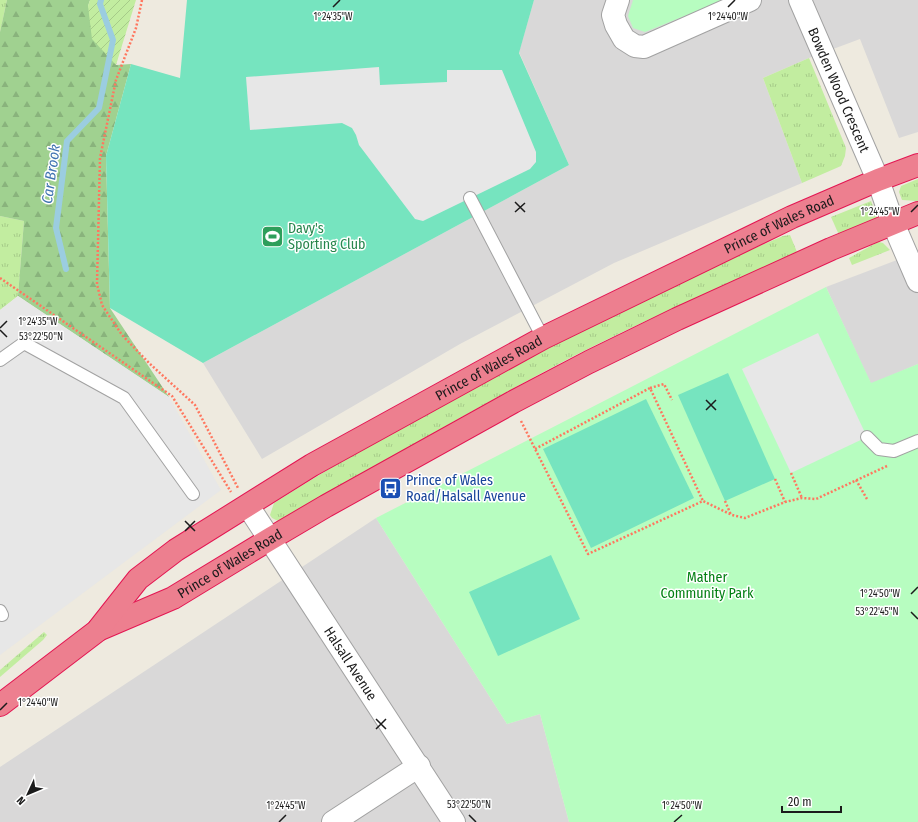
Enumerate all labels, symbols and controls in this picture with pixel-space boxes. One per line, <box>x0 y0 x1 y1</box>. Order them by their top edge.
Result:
text: 1°24'35"W <box>313 11 353 23</box>
text: 1°24'40"W <box>708 11 748 23</box>
street label: Bowden Wood Crescent <box>804 25 874 155</box>
water label: Car Brook <box>38 143 64 205</box>
street label: Prince of Wales Road <box>721 191 837 257</box>
text: 1°24'45"W <box>860 206 900 218</box>
place label: Davy's Sporting Club <box>288 220 365 253</box>
sports icon: Davy's Sporting Club <box>259 223 285 249</box>
text: 1°24'35"W <box>18 316 58 328</box>
text: 53°22'50"N <box>19 331 63 343</box>
street label: Prince of Wales Road <box>432 332 545 404</box>
place label: Prince of Wales Road/Halsall Avenue <box>406 472 526 505</box>
bus stop icon: Prince of Wales Road/Halsall Avenue <box>377 475 403 501</box>
street label: Prince of Wales Road <box>174 525 285 602</box>
park label: Mather Community Park <box>661 569 754 602</box>
text: 1°24'50"W <box>860 588 901 600</box>
text: 53°22'45"N <box>855 606 899 618</box>
street label: Halsall Avenue <box>321 624 381 704</box>
text: 1°24'40"W <box>18 697 58 709</box>
north arrow <box>8 774 48 814</box>
scale bar <box>782 788 841 814</box>
text: N <box>14 794 28 807</box>
text: 20 m <box>788 795 812 809</box>
text: 53°22'50"N <box>447 799 491 811</box>
text: 1°24'45"W <box>266 800 306 812</box>
text: 1°24'50"W <box>662 800 703 812</box>

